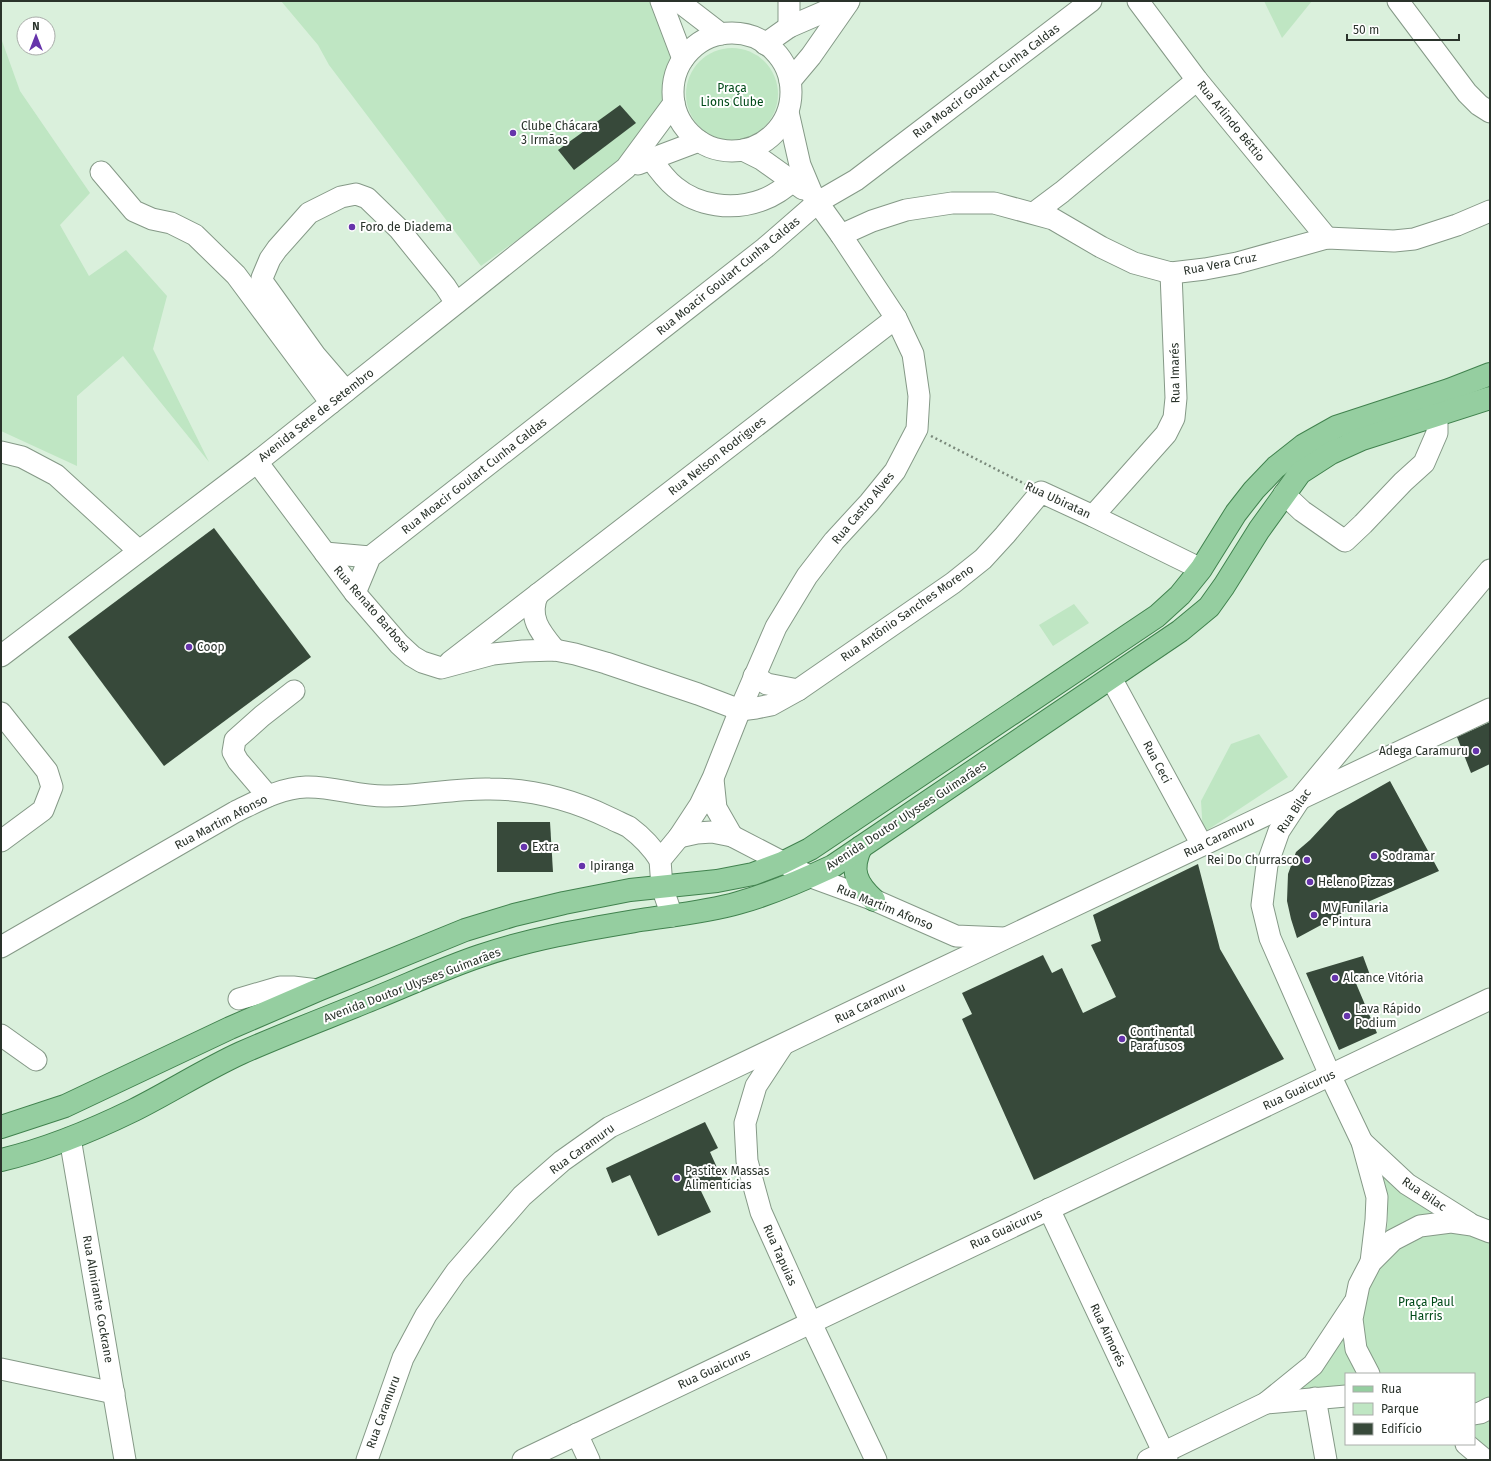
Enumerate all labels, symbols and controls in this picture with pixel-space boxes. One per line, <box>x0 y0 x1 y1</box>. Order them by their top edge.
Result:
north arrow <box>16 16 56 56</box>
scale bar <box>1347 16 1459 42</box>
text: N <box>32 20 40 33</box>
street label: Rua Moacir Goulart Cunha Caldas <box>910 21 1063 141</box>
text: 50 m <box>1353 23 1379 37</box>
street label: Rua Arlindo Béttio <box>1194 78 1268 164</box>
park label: Praça Lions Clube <box>701 81 763 109</box>
place label: Clube Chácara 3 Irmãos <box>521 119 598 147</box>
marker: Clube Chácara 3 Irmãos <box>508 128 518 138</box>
street label: Rua Moacir Goulart Cunha Caldas <box>654 214 803 338</box>
place label: Foro de Diadema <box>360 220 452 234</box>
marker: Foro de Diadema <box>347 222 357 232</box>
street label: Rua Vera Cruz <box>1182 250 1258 278</box>
street label: Rua Imarés <box>1167 342 1183 403</box>
street label: Avenida Sete de Setembro <box>255 365 377 465</box>
street label: Rua Nelson Rodrigues <box>666 413 769 498</box>
street label: Rua Moacir Goulart Cunha Caldas <box>399 415 550 537</box>
street label: Rua Castro Alves <box>829 469 897 547</box>
street label: Rua Ubiratan <box>1023 479 1093 521</box>
street label: Rua Antônio Sanches Moreno <box>838 562 976 664</box>
street label: Rua Renato Barbosa <box>331 563 413 655</box>
place label: Coop <box>197 640 225 654</box>
marker: Coop <box>184 642 194 652</box>
street label: Rua Ceci <box>1140 738 1174 786</box>
place label: Adega Caramuru <box>1379 744 1468 758</box>
marker: Adega Caramuru <box>1471 746 1481 756</box>
street label: Avenida Doutor Ulysses Guimarães <box>823 759 989 873</box>
street label: Rua Bilac <box>1274 786 1314 836</box>
street label: Rua Martim Afonso <box>172 792 270 852</box>
street label: Rua Caramuru <box>1181 814 1257 860</box>
place label: Extra <box>532 840 559 854</box>
marker: Extra <box>519 842 529 852</box>
place label: Sodramar <box>1382 849 1435 863</box>
marker: Sodramar <box>1369 851 1379 861</box>
place label: Rei Do Churrasco <box>1207 853 1299 867</box>
marker: Rei Do Churrasco <box>1302 855 1312 865</box>
place label: Ipiranga <box>590 859 634 873</box>
marker: Ipiranga <box>577 861 587 871</box>
place label: Heleno Pizzas <box>1318 875 1393 889</box>
marker: Heleno Pizzas <box>1305 877 1315 887</box>
street label: Rua Martim Afonso <box>835 881 935 933</box>
place label: MV Funilaria e Pintura <box>1322 901 1389 929</box>
marker: MV Funilaria e Pintura <box>1309 910 1319 920</box>
street label: Avenida Doutor Ulysses Guimarães <box>322 945 503 1025</box>
place label: Alcance Vitória <box>1343 971 1424 985</box>
marker: Alcance Vitória <box>1330 973 1340 983</box>
street label: Rua Caramuru <box>832 980 908 1026</box>
place label: Lava Rápido Podium <box>1355 1002 1421 1030</box>
marker: Lava Rápido Podium <box>1342 1011 1352 1021</box>
place label: Continental Parafusos <box>1130 1025 1193 1053</box>
marker: Continental Parafusos <box>1117 1034 1127 1044</box>
street label: Rua Guaicurus <box>1261 1067 1338 1113</box>
street label: Rua Caramuru <box>547 1121 617 1177</box>
place label: Pastitex Massas Alimentícias <box>685 1164 770 1192</box>
marker: Pastitex Massas Alimentícias <box>672 1173 682 1183</box>
street label: Rua Bilac <box>1399 1174 1449 1214</box>
street label: Rua Guaicurus <box>968 1206 1045 1252</box>
street label: Rua Tapuias <box>760 1222 800 1288</box>
street label: Rua Almirante Cockrane <box>80 1234 116 1364</box>
park label: Praça Paul Harris <box>1398 1295 1455 1323</box>
street label: Rua Aimorés <box>1087 1301 1129 1369</box>
street label: Rua Guaicurus <box>676 1346 753 1392</box>
legend <box>1345 1373 1475 1445</box>
street label: Rua Caramuru <box>363 1374 403 1450</box>
text: Rua <box>1381 1382 1402 1396</box>
text: Parque <box>1381 1402 1419 1416</box>
text: Edifício <box>1381 1422 1422 1436</box>

